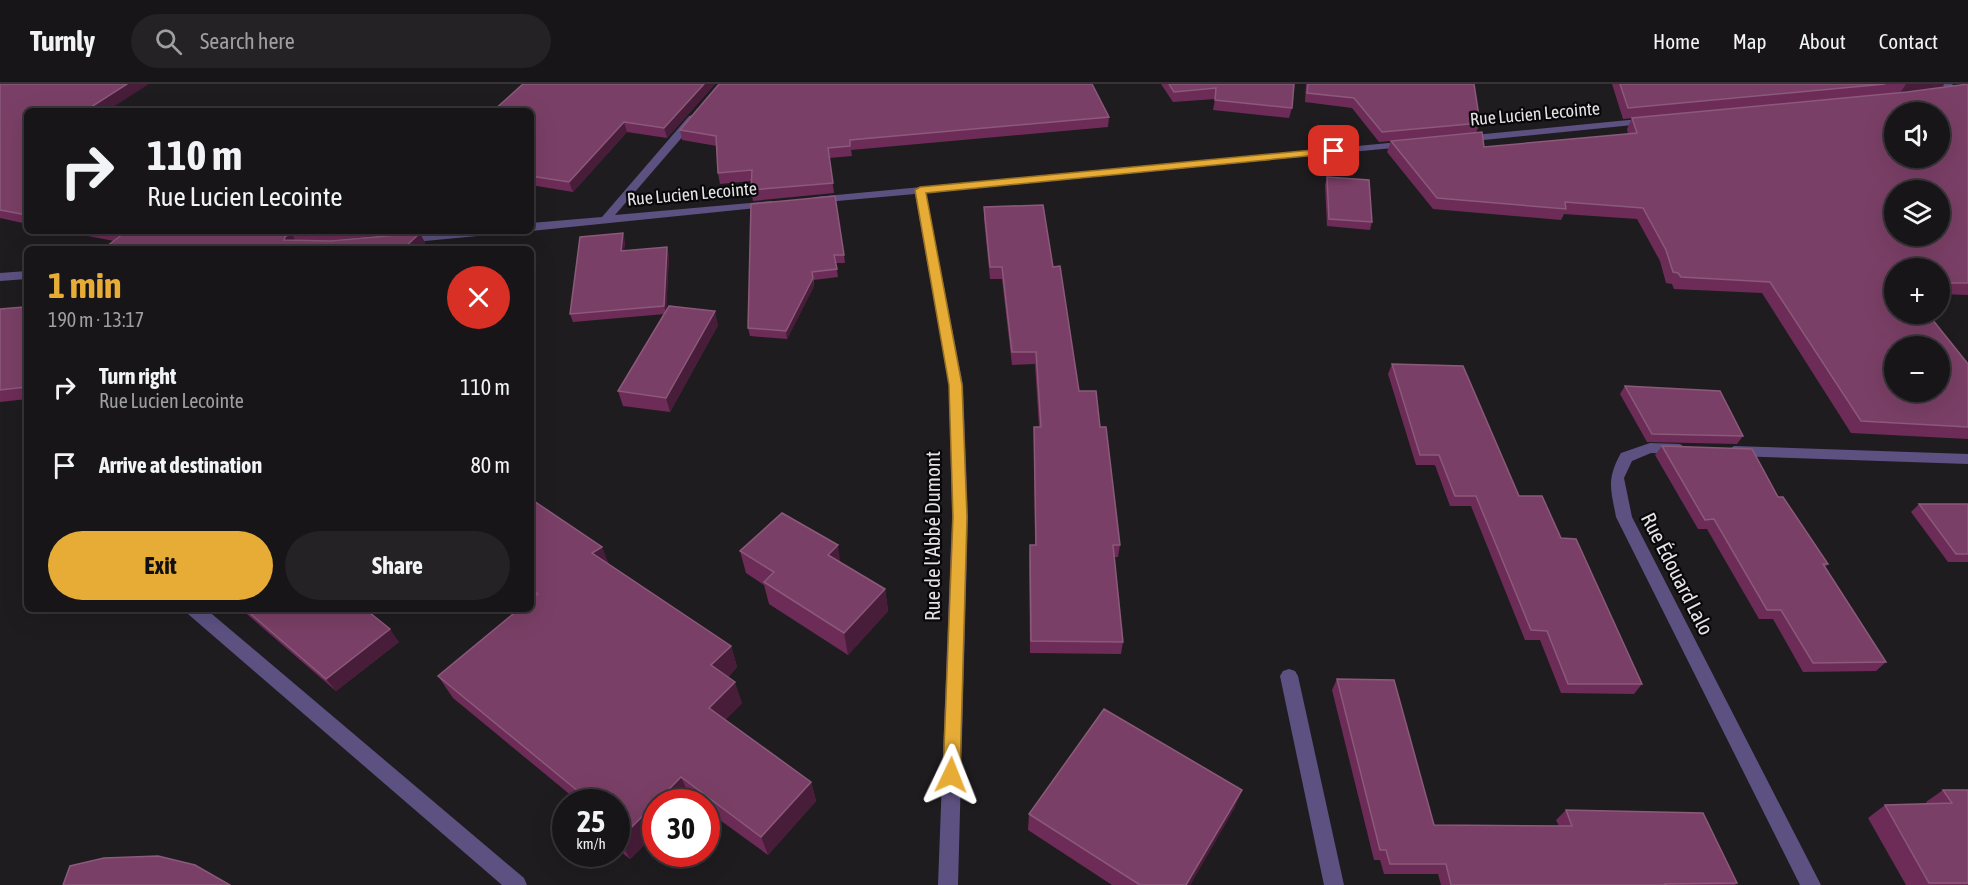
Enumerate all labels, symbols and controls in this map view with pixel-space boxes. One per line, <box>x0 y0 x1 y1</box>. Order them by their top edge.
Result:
search box <box>131 14 551 68</box>
text: Turnly <box>30 25 95 57</box>
icon: search <box>152 25 185 58</box>
text: Search here <box>200 28 295 54</box>
text: Home <box>1653 29 1700 53</box>
text: Map <box>1733 29 1767 53</box>
text: About <box>1800 29 1846 53</box>
text: Contact <box>1879 29 1938 53</box>
street label: Rue Lucien Lecointe <box>1469 97 1601 130</box>
map controls <box>1884 102 1950 402</box>
button: sound <box>1884 102 1950 168</box>
pin <box>1308 125 1359 176</box>
text: 110 m <box>147 131 242 179</box>
icon: right <box>48 132 126 210</box>
icon: arrive <box>1317 134 1350 167</box>
street label: Rue Lucien Lecointe <box>626 177 758 210</box>
button: layers <box>1884 180 1950 246</box>
text: Rue Lucien Lecointe <box>147 181 343 212</box>
button: + <box>1884 258 1950 324</box>
text: 1 min <box>48 264 122 306</box>
button: close <box>447 266 510 329</box>
text: 190 m · 13:17 <box>48 308 144 331</box>
button: − <box>1884 336 1950 402</box>
text: Turn right <box>99 363 176 389</box>
icon: right <box>48 371 81 404</box>
text: 110 m <box>460 374 510 400</box>
text: Rue Lucien Lecointe <box>99 389 244 412</box>
icon: arrive <box>48 449 81 482</box>
street label: Rue de l'Abbé Dumont <box>920 451 944 621</box>
text: Arrive at destination <box>99 452 262 478</box>
text: 80 m <box>470 452 510 478</box>
street label: Rue Édouard Lalo <box>1637 508 1719 639</box>
button: Exit <box>48 531 273 600</box>
button: Share <box>285 531 510 600</box>
position arrow <box>919 743 983 807</box>
speed limit sign: 30 <box>642 789 720 867</box>
text: 25 <box>577 804 605 838</box>
text: km/h <box>576 835 606 852</box>

